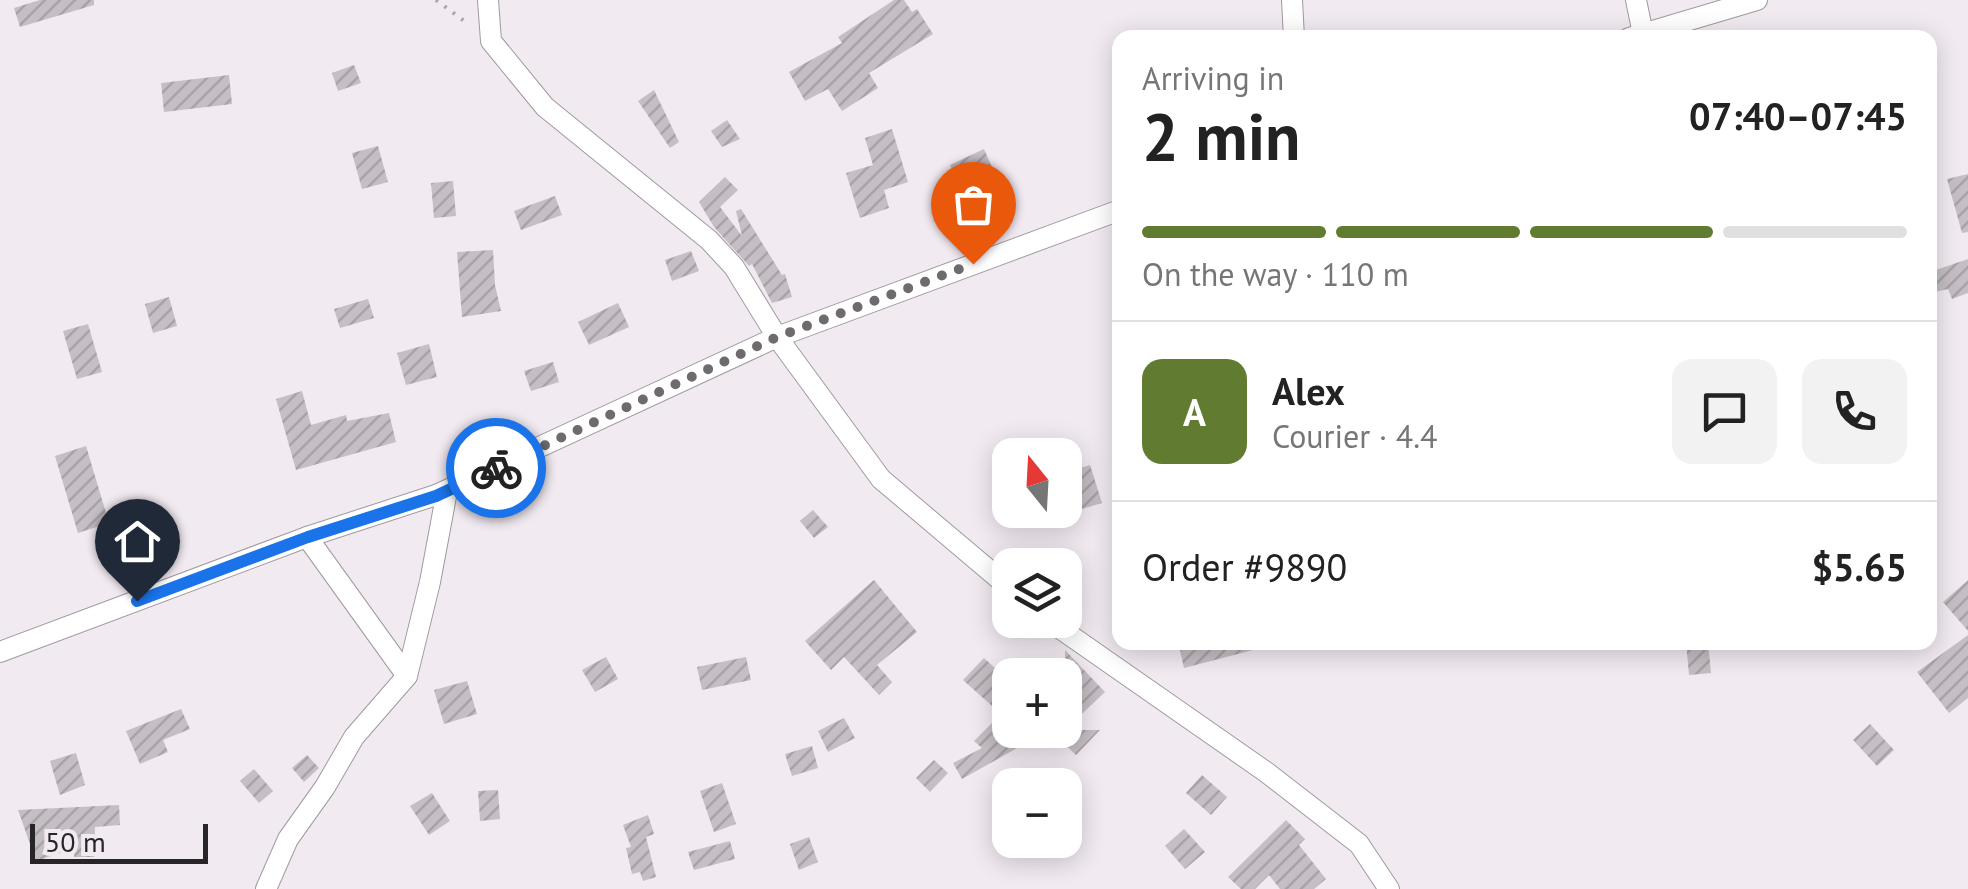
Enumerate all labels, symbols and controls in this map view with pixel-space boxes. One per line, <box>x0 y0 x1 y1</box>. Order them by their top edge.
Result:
text: Arriving in <box>1142 57 1284 99</box>
text: 07:40–07:45 <box>1689 91 1907 140</box>
text: 2 min <box>1142 94 1301 178</box>
pin <box>931 162 1016 265</box>
icon: bag <box>946 177 1001 232</box>
text: On the way · 110 m <box>1142 253 1409 295</box>
button: chat <box>1672 359 1777 464</box>
button: phone <box>1802 359 1907 464</box>
text: Alex <box>1272 366 1345 415</box>
text: A <box>1183 387 1206 436</box>
text: Courier · 4.4 <box>1272 415 1438 457</box>
courier <box>446 418 546 518</box>
north arrow <box>992 438 1082 528</box>
map controls <box>992 438 1082 858</box>
icon: bike <box>469 441 524 496</box>
pin <box>95 499 180 602</box>
icon: home <box>110 514 165 569</box>
text: Order #9890 <box>1142 542 1347 591</box>
text: $5.65 <box>1811 542 1907 591</box>
button: layers <box>992 548 1082 638</box>
button: + <box>992 658 1082 748</box>
button: − <box>992 768 1082 858</box>
scale bar <box>30 819 208 864</box>
text: 50 m <box>45 823 106 860</box>

